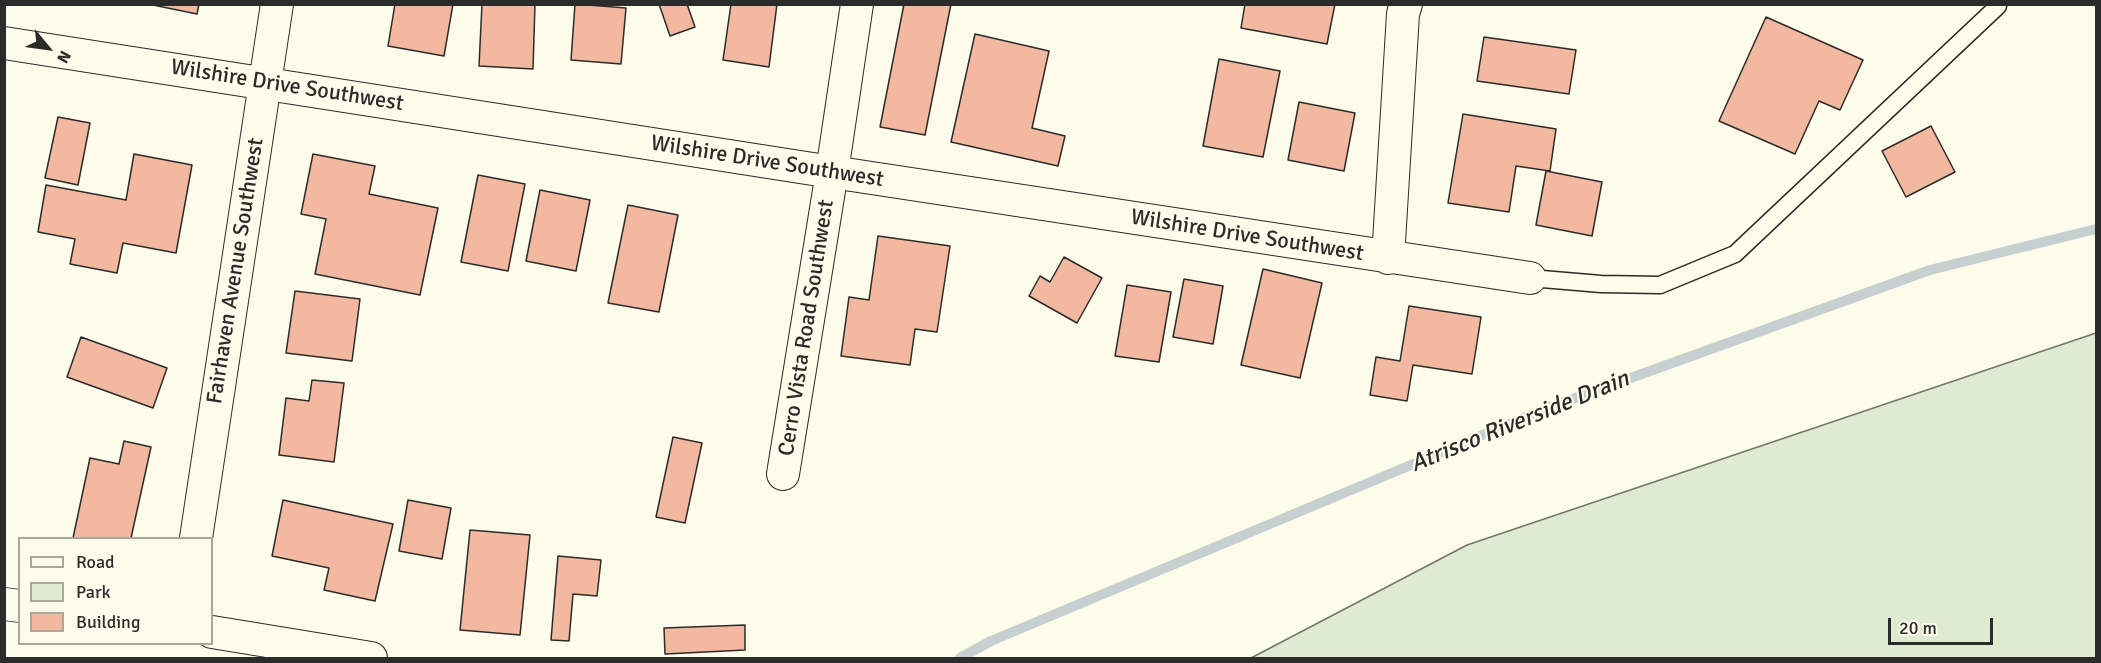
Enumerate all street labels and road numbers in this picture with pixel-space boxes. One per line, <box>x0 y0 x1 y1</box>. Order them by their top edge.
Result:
street label: Wilshire Drive Southwest <box>169 55 405 117</box>
street label: Wilshire Drive Southwest <box>649 131 885 193</box>
street label: Fairhaven Avenue Southwest <box>202 136 270 406</box>
street label: Cerro Vista Road Southwest <box>774 198 840 458</box>
street label: Wilshire Drive Southwest <box>1129 205 1365 267</box>

